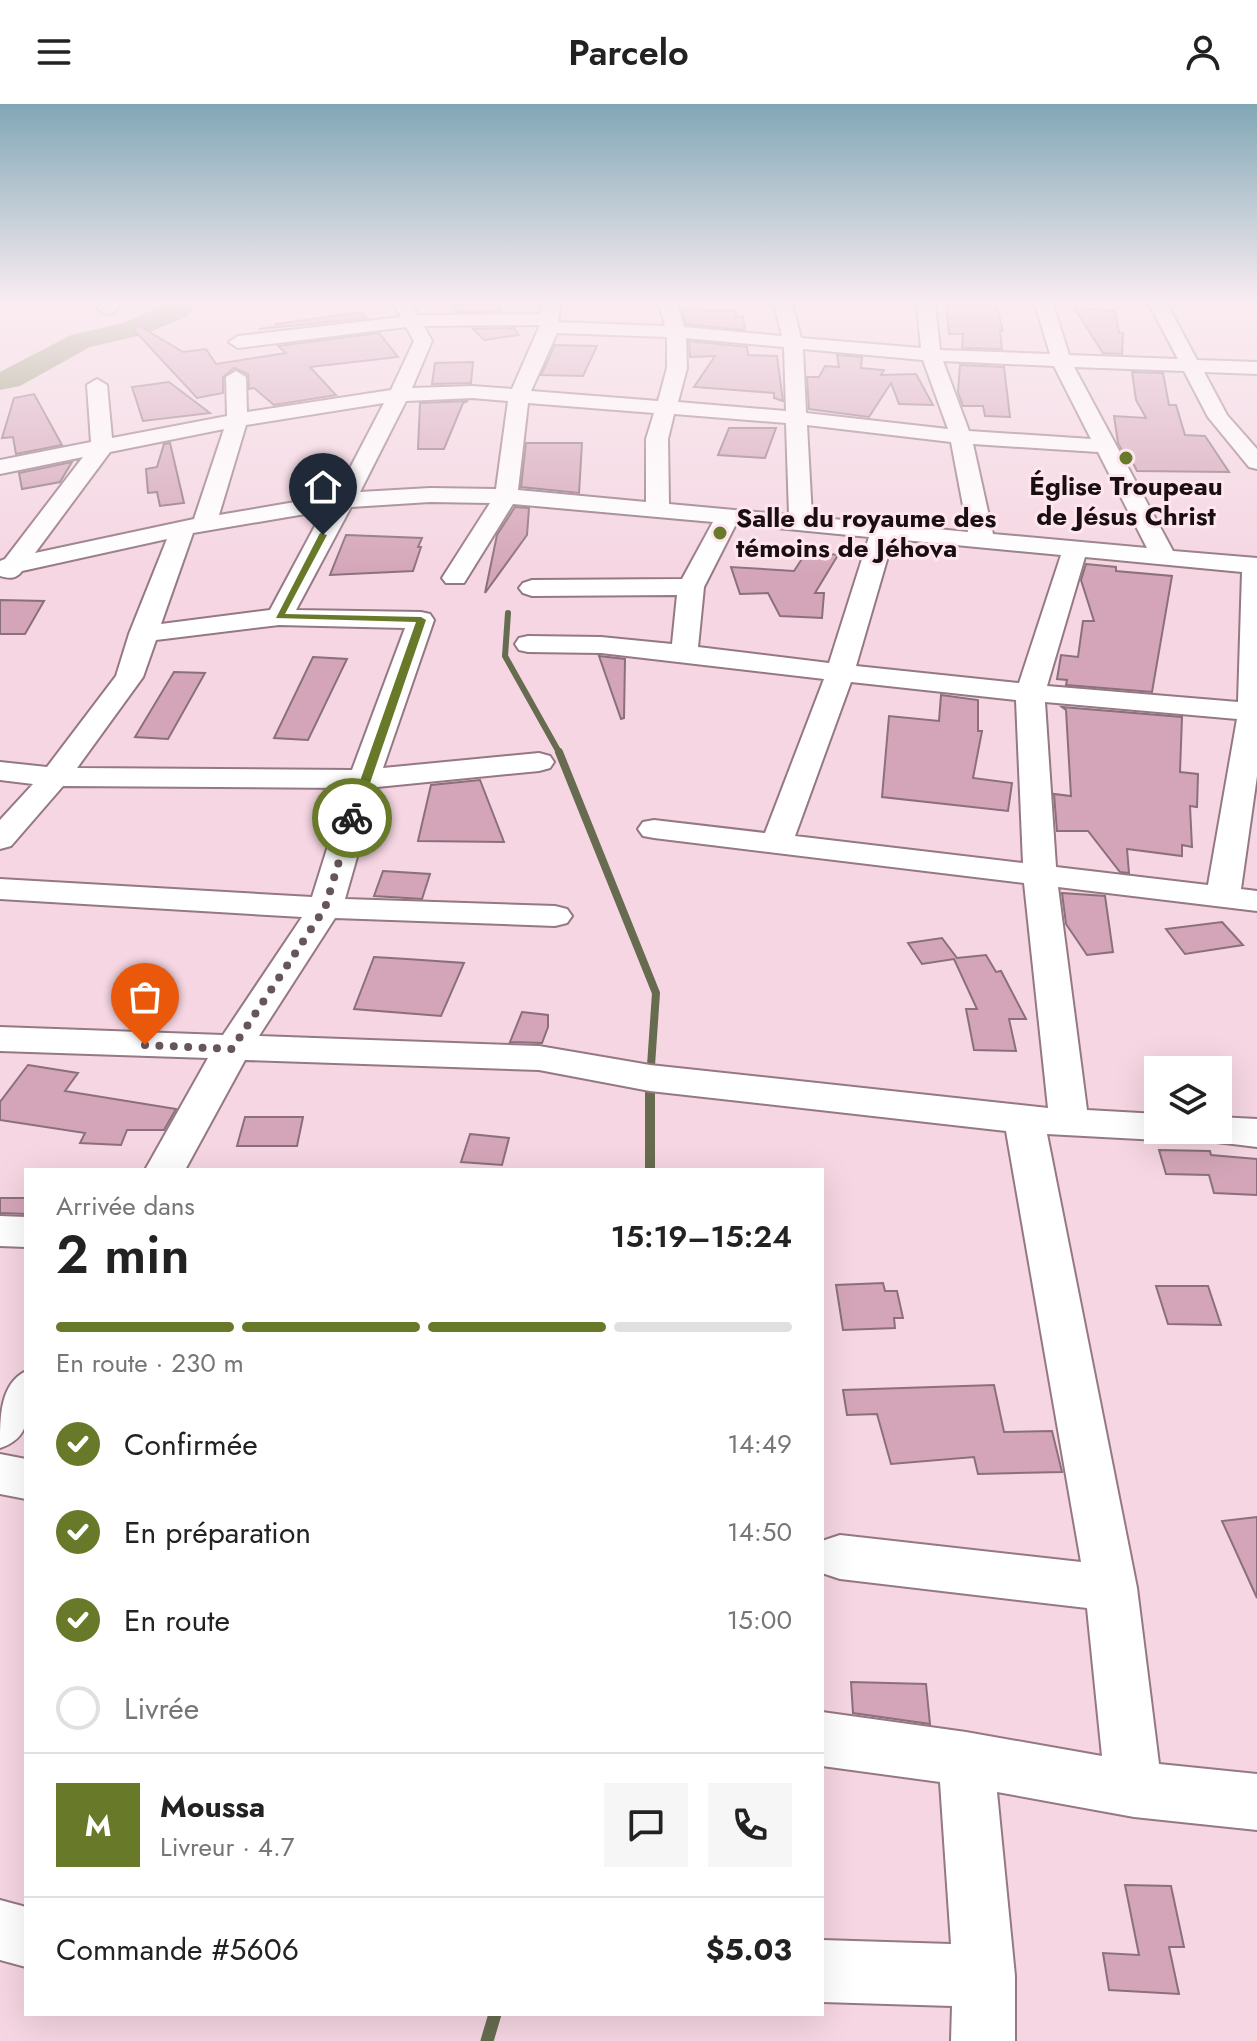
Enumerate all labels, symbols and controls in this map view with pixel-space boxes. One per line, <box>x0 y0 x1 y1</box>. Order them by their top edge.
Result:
text: Parcelo <box>568 26 689 78</box>
icon: menu <box>32 30 76 74</box>
icon: person <box>1181 30 1225 74</box>
marker: Église Troupeau de Jésus Christ <box>1117 449 1135 467</box>
pin <box>289 453 357 535</box>
icon: home <box>301 465 345 509</box>
place label: Église Troupeau de Jésus Christ <box>1029 467 1223 535</box>
place label: Salle du royaume des témoins de Jéhova <box>736 499 997 567</box>
marker: Salle du royaume des témoins de Jéhova <box>711 524 729 542</box>
courier <box>312 778 392 858</box>
icon: bike <box>330 796 374 840</box>
pin <box>111 963 179 1045</box>
icon: bag <box>123 975 167 1019</box>
map controls <box>1144 1056 1232 1144</box>
button: layers <box>1144 1056 1232 1144</box>
text: Arrivée dans <box>56 1187 195 1225</box>
text: 15:19–15:24 <box>611 1215 792 1258</box>
text: 2 min <box>56 1217 189 1293</box>
text: En route · 230 m <box>56 1344 244 1382</box>
icon: check <box>56 1422 100 1466</box>
text: Confirmée <box>124 1423 258 1466</box>
text: 14:49 <box>727 1425 792 1463</box>
icon: check <box>56 1510 100 1554</box>
text: En préparation <box>124 1511 311 1554</box>
text: 14:50 <box>727 1513 792 1551</box>
icon: check <box>56 1598 100 1642</box>
text: En route <box>124 1599 230 1642</box>
text: 15:00 <box>727 1601 792 1639</box>
text: Livrée <box>124 1687 199 1730</box>
button: chat <box>604 1783 688 1867</box>
button: phone <box>708 1783 792 1867</box>
text: Moussa <box>160 1785 265 1828</box>
text: M <box>85 1804 111 1847</box>
text: Livreur · 4.7 <box>160 1828 294 1866</box>
text: Commande #5606 <box>56 1928 299 1971</box>
text: $5.03 <box>706 1928 792 1971</box>

